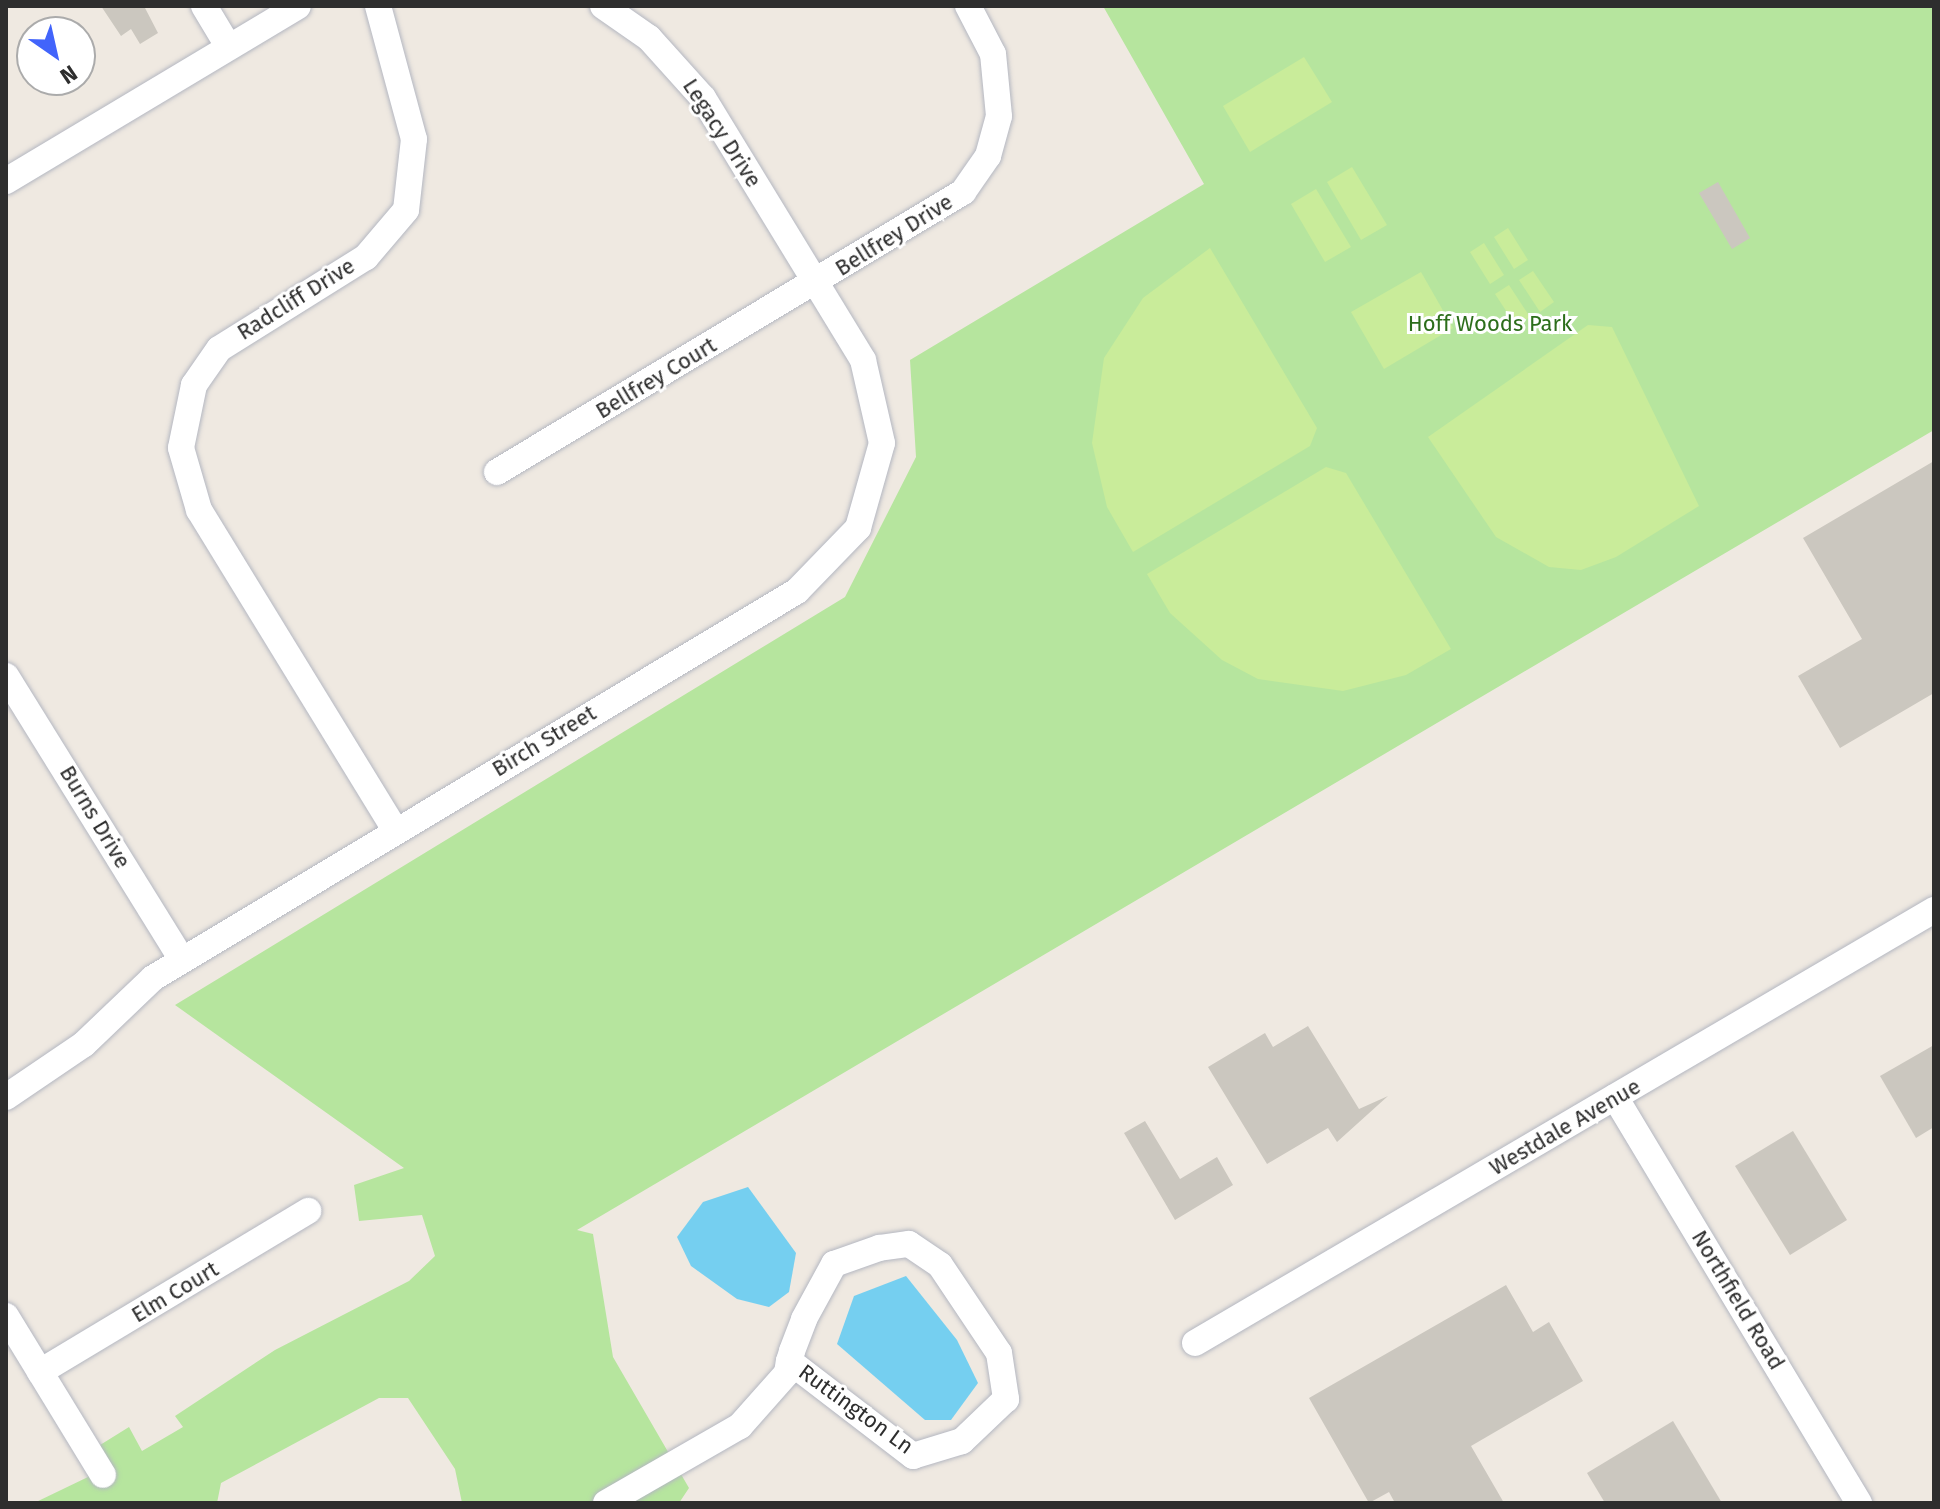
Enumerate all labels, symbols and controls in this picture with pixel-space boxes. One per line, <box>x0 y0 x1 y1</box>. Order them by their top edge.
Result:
north arrow <box>16 16 96 96</box>
text: N <box>55 59 82 90</box>
street label: Legacy Drive <box>677 74 767 192</box>
street label: Bellfrey Drive <box>830 188 958 282</box>
street label: Radcliff Drive <box>232 252 360 346</box>
park label: Hoff Woods Park <box>1408 311 1572 337</box>
street label: Bellfrey Court <box>591 332 721 424</box>
street label: Birch Street <box>487 700 601 782</box>
street label: Burns Drive <box>54 761 136 873</box>
street label: Westdale Avenue <box>1485 1073 1645 1181</box>
street label: Northfield Road <box>1686 1226 1790 1374</box>
street label: Elm Court <box>127 1256 223 1328</box>
street label: Ruttington Ln <box>793 1359 919 1459</box>

